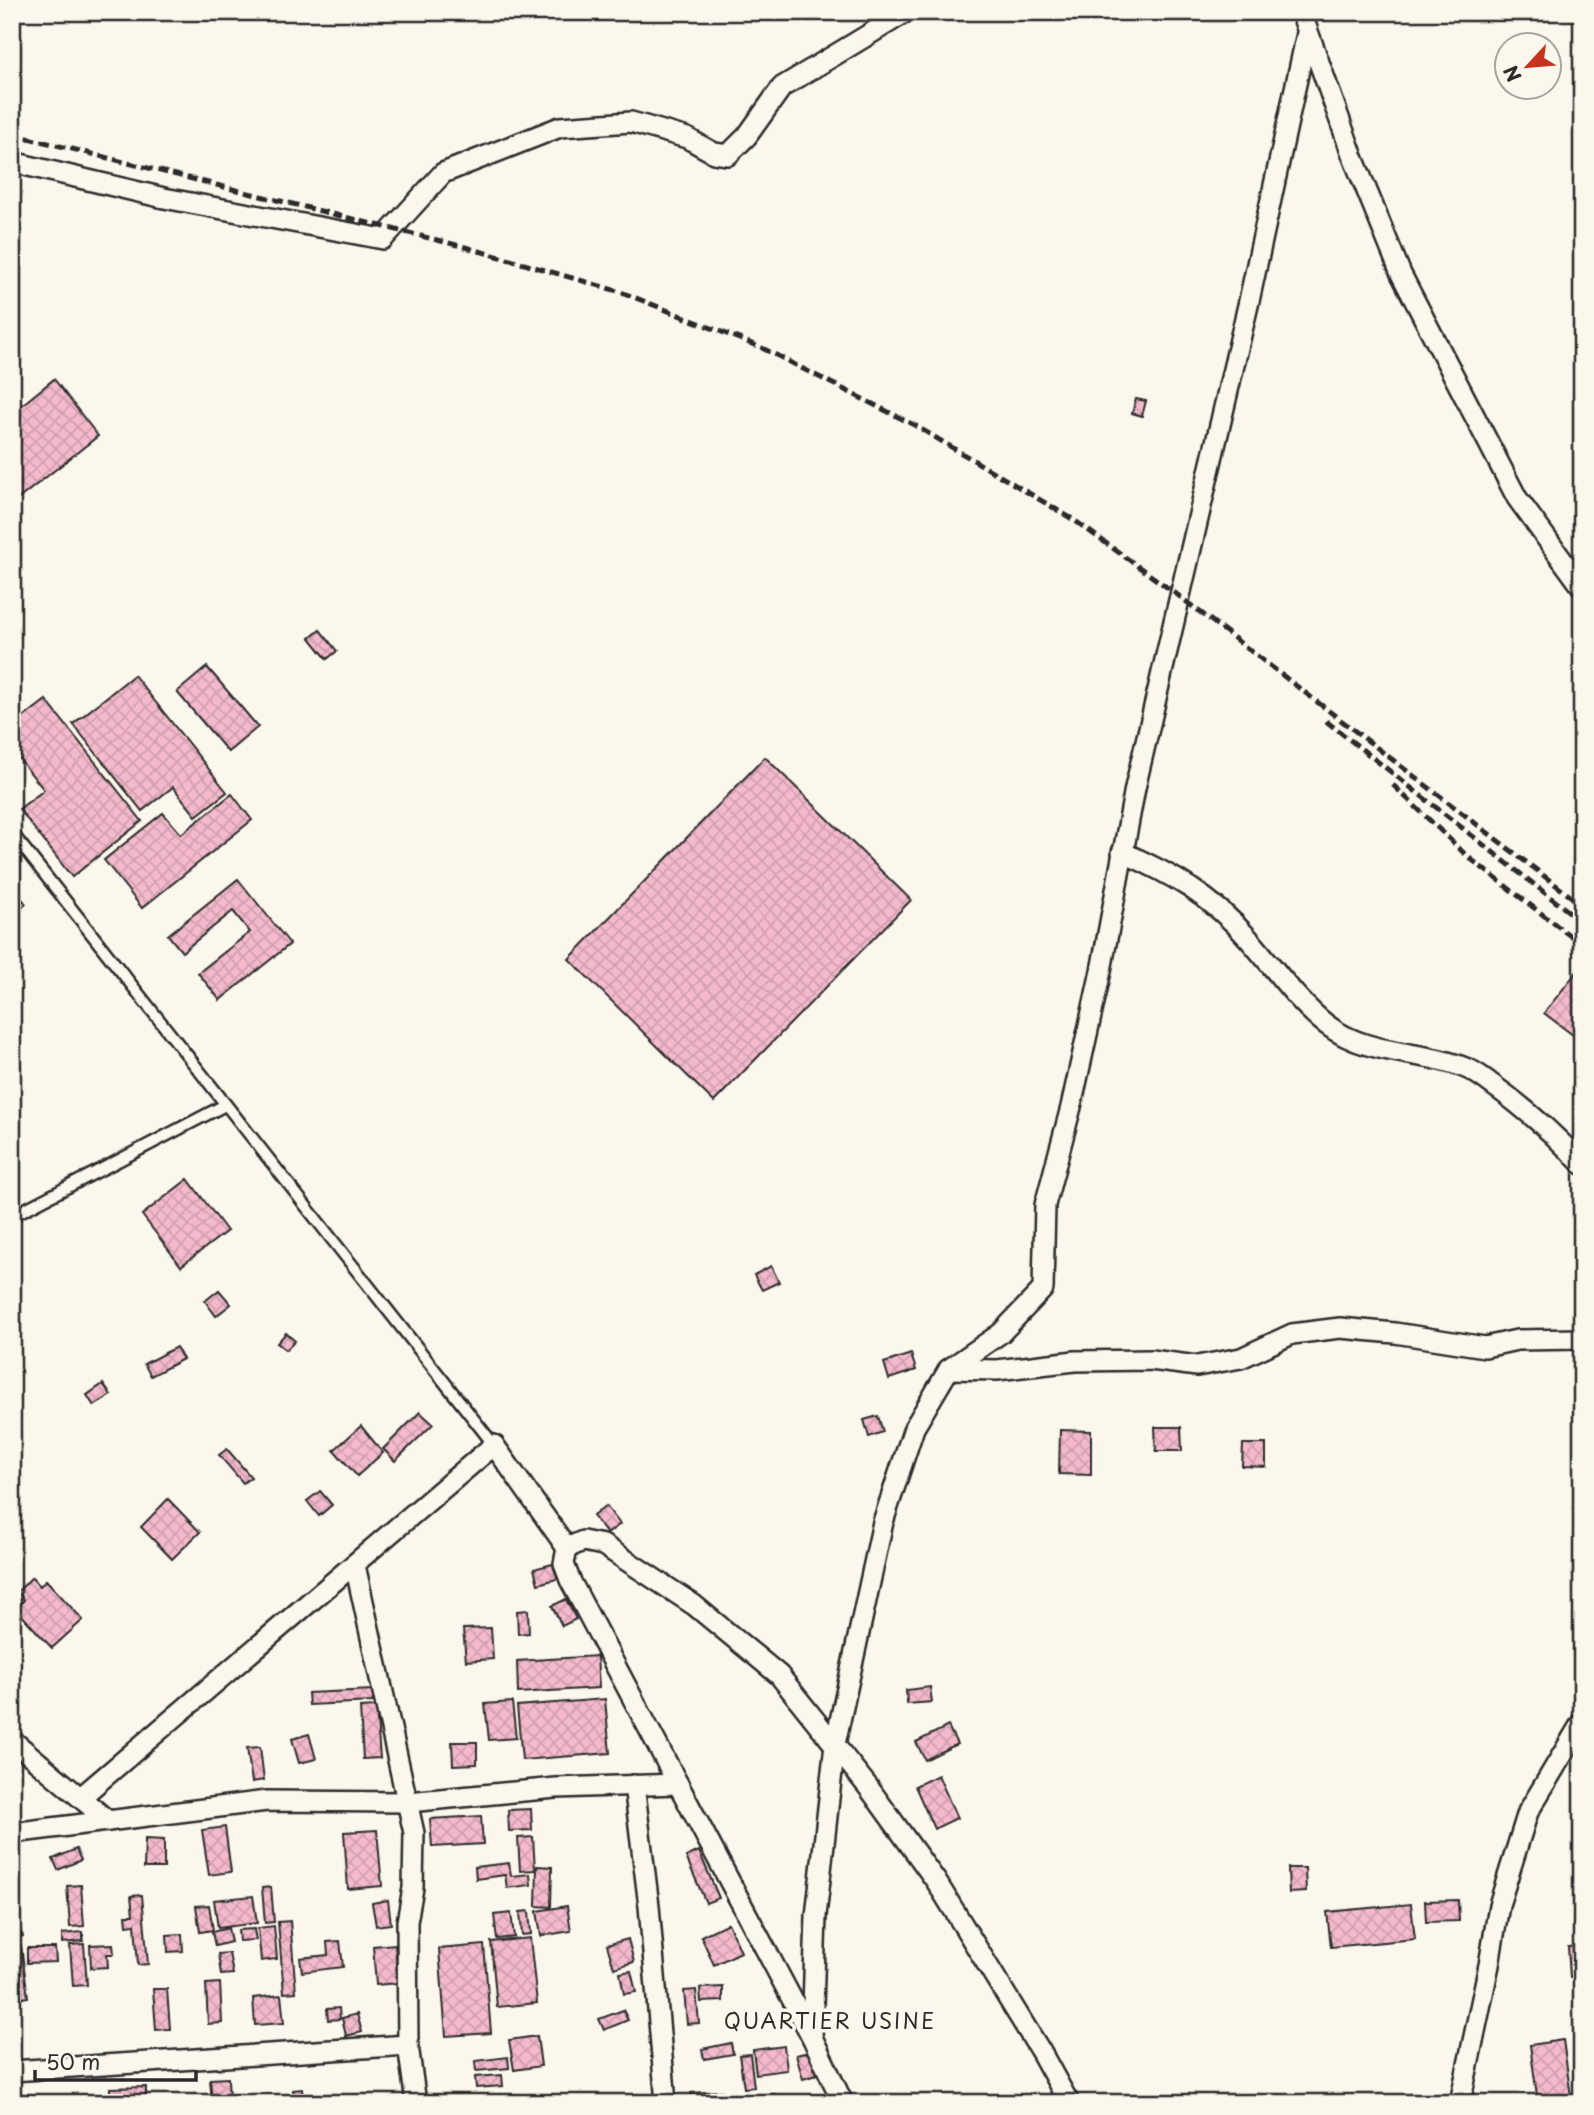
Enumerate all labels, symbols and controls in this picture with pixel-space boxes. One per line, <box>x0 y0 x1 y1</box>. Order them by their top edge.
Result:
north arrow <box>1492 32 1562 102</box>
text: N <box>1496 61 1528 87</box>
district label: QUARTIER USINE <box>724 2004 936 2036</box>
scale bar <box>35 2038 196 2082</box>
text: 50 m <box>46 2045 100 2077</box>

